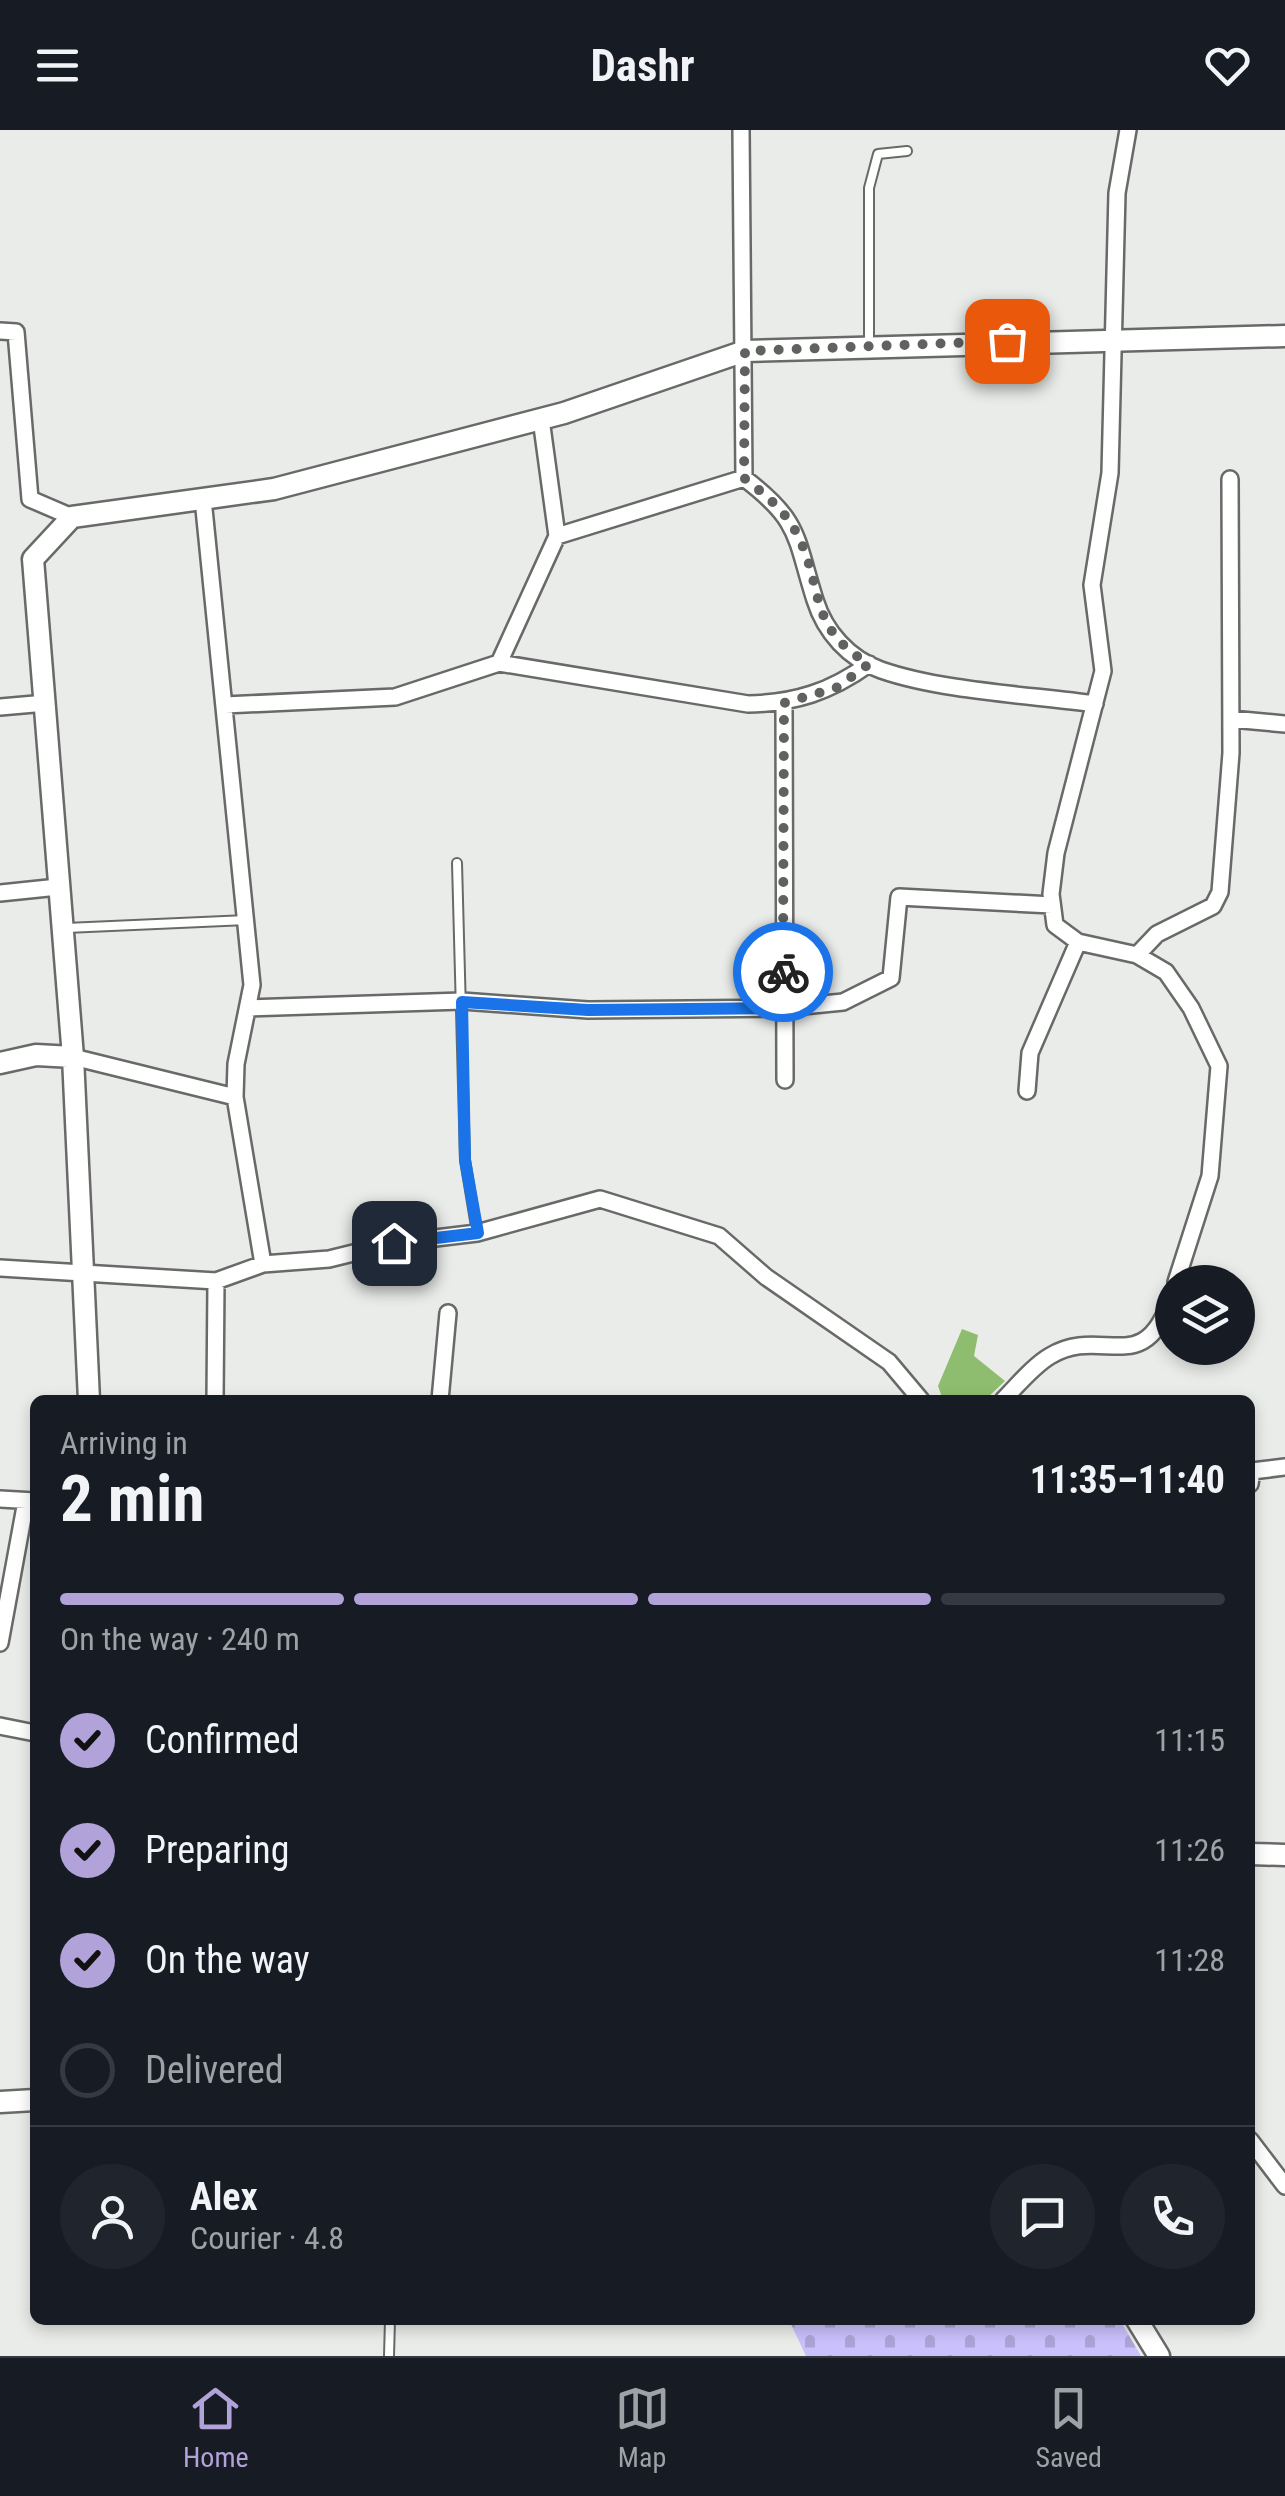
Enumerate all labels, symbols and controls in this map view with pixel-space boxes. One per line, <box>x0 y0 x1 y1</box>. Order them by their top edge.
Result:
icon: menu <box>30 38 85 93</box>
icon: heart <box>1200 38 1255 93</box>
text: Dashr <box>590 39 695 92</box>
pin <box>965 299 1050 384</box>
icon: bag <box>980 314 1035 369</box>
courier <box>733 922 833 1022</box>
icon: bike <box>756 945 811 1000</box>
pin <box>352 1201 437 1286</box>
icon: home <box>367 1216 422 1271</box>
map controls <box>1155 1265 1255 1365</box>
button: layers <box>1155 1265 1255 1365</box>
text: Arriving in <box>60 1424 188 1462</box>
text: 11:35–11:40 <box>1030 1458 1225 1502</box>
text: 2 min <box>60 1461 204 1537</box>
text: On the way · 240 m <box>60 1620 300 1658</box>
icon: check <box>60 1713 115 1768</box>
text: Confirmed <box>145 1718 300 1762</box>
text: 11:15 <box>1154 1721 1225 1759</box>
icon: check <box>60 1823 115 1878</box>
text: Preparing <box>145 1828 290 1872</box>
text: 11:26 <box>1154 1831 1225 1869</box>
icon: check <box>60 1933 115 1988</box>
text: On the way <box>145 1938 310 1982</box>
text: 11:28 <box>1154 1941 1225 1979</box>
text: Delivered <box>145 2048 284 2092</box>
button: person <box>60 2164 165 2269</box>
button: chat <box>990 2164 1095 2269</box>
button: phone <box>1120 2164 1225 2269</box>
text: Alex <box>190 2175 258 2219</box>
text: Courier · 4.8 <box>190 2219 344 2257</box>
tab: Home <box>183 2381 249 2474</box>
tab: Map <box>615 2381 670 2474</box>
tab: Saved <box>1035 2381 1102 2474</box>

